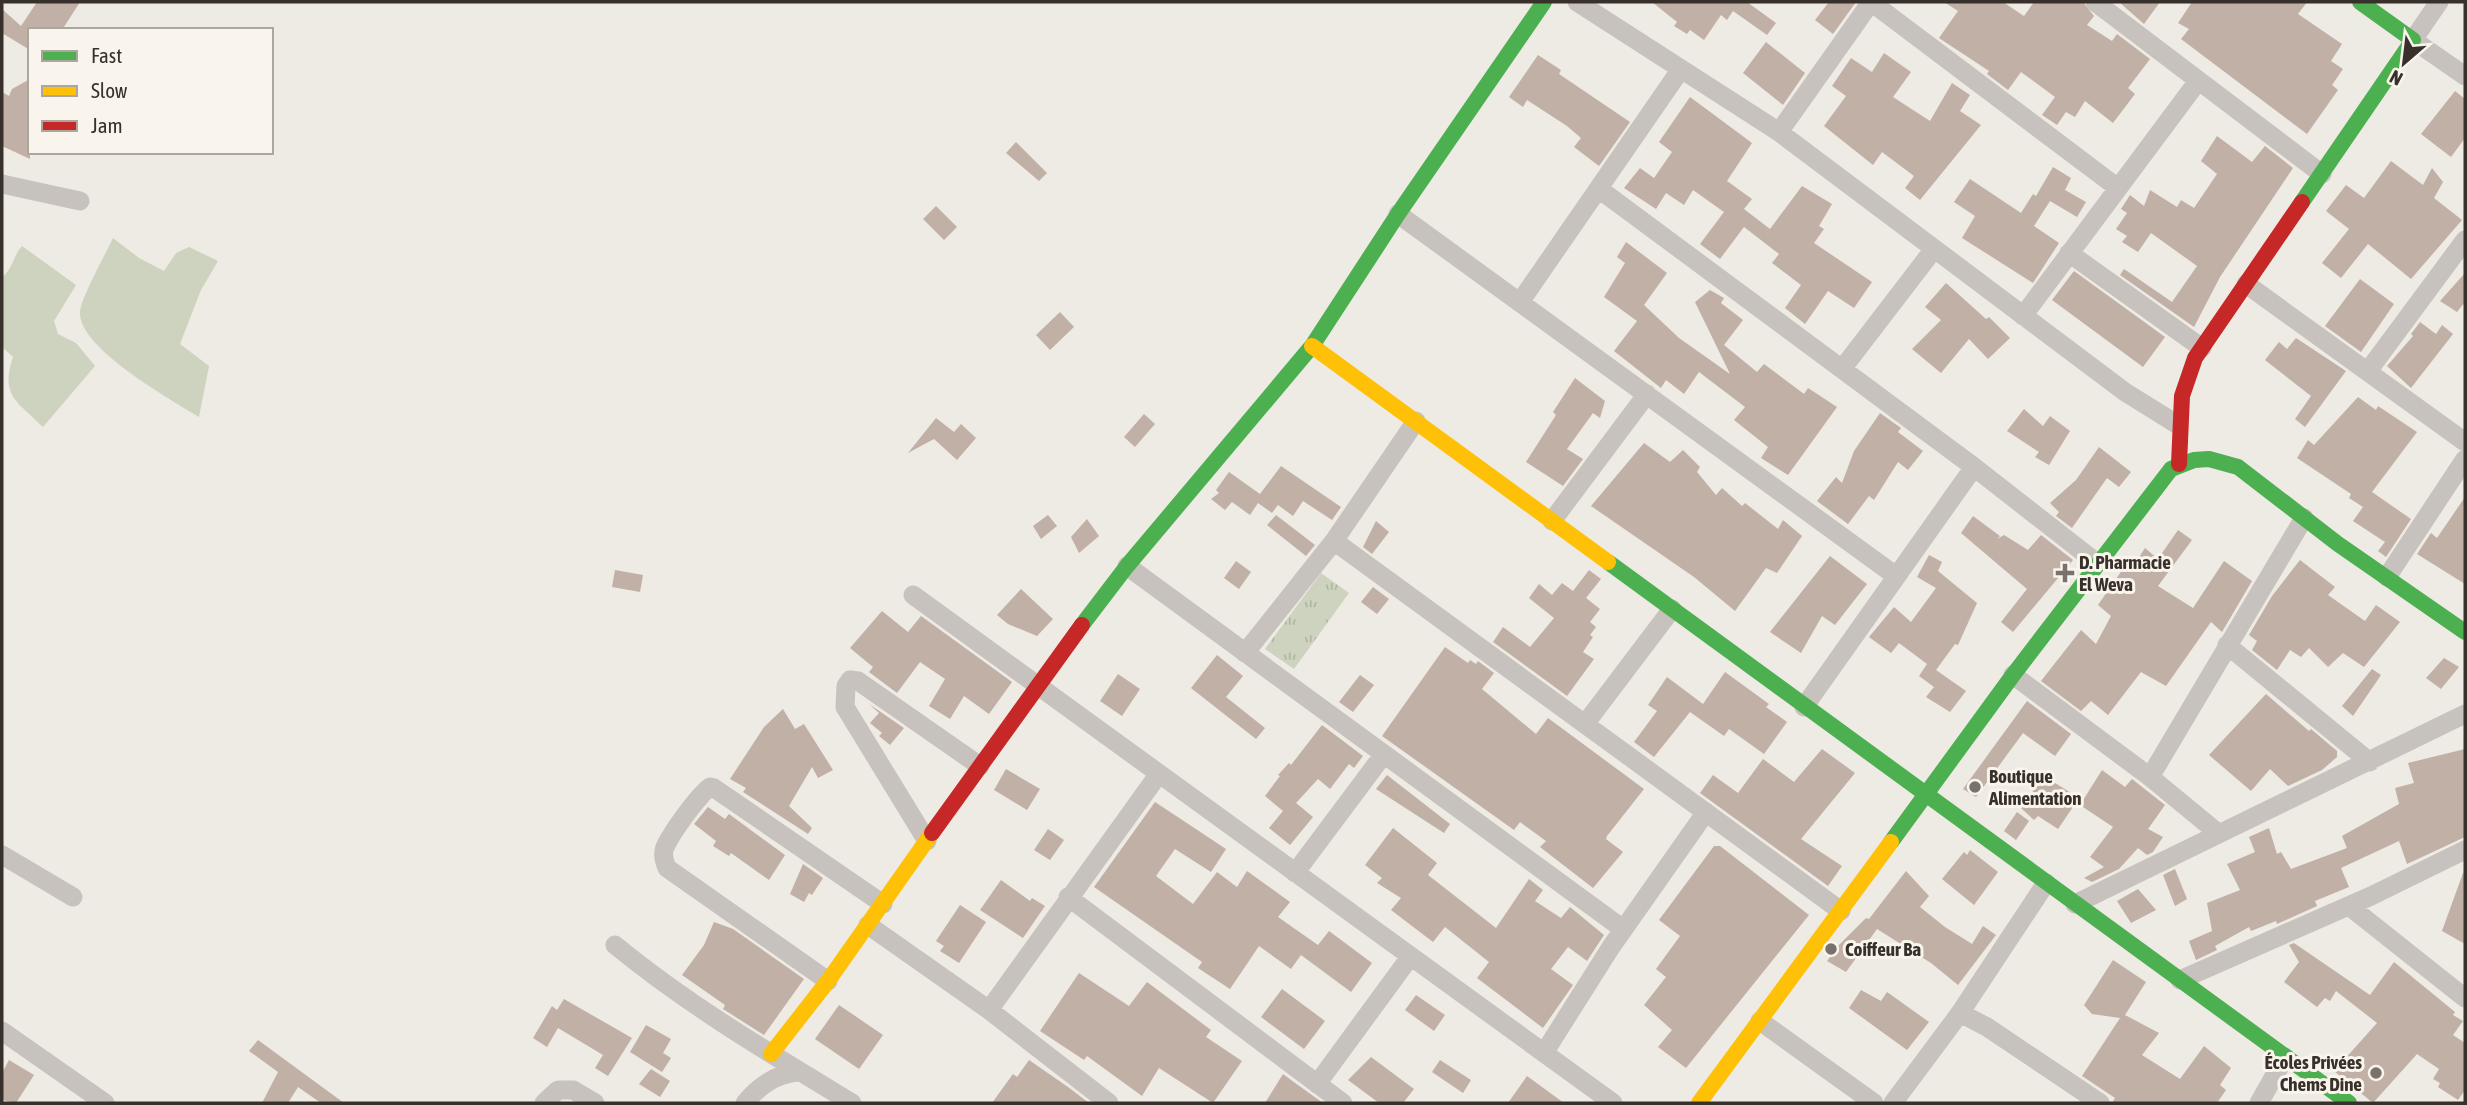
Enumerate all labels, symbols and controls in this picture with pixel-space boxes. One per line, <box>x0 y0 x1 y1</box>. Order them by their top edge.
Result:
legend <box>28 28 273 154</box>
north arrow <box>2369 28 2439 98</box>
text: Fast <box>91 43 122 67</box>
text: N <box>2386 66 2406 90</box>
text: Slow <box>91 78 128 102</box>
text: Jam <box>91 113 123 137</box>
place label: D. Pharmacie El Weva <box>2079 551 2171 595</box>
marker: D. Pharmacie El Weva <box>2057 565 2073 581</box>
place label: Boutique Alimentation <box>1988 765 2082 809</box>
marker: Boutique Alimentation <box>1967 779 1983 795</box>
place label: Coiffeur Ba <box>1845 938 1921 960</box>
marker: Coiffeur Ba <box>1823 941 1839 957</box>
place label: Écoles Privées Chems Dine <box>2264 1051 2362 1095</box>
marker: Écoles Privées Chems Dine <box>2368 1065 2384 1081</box>

